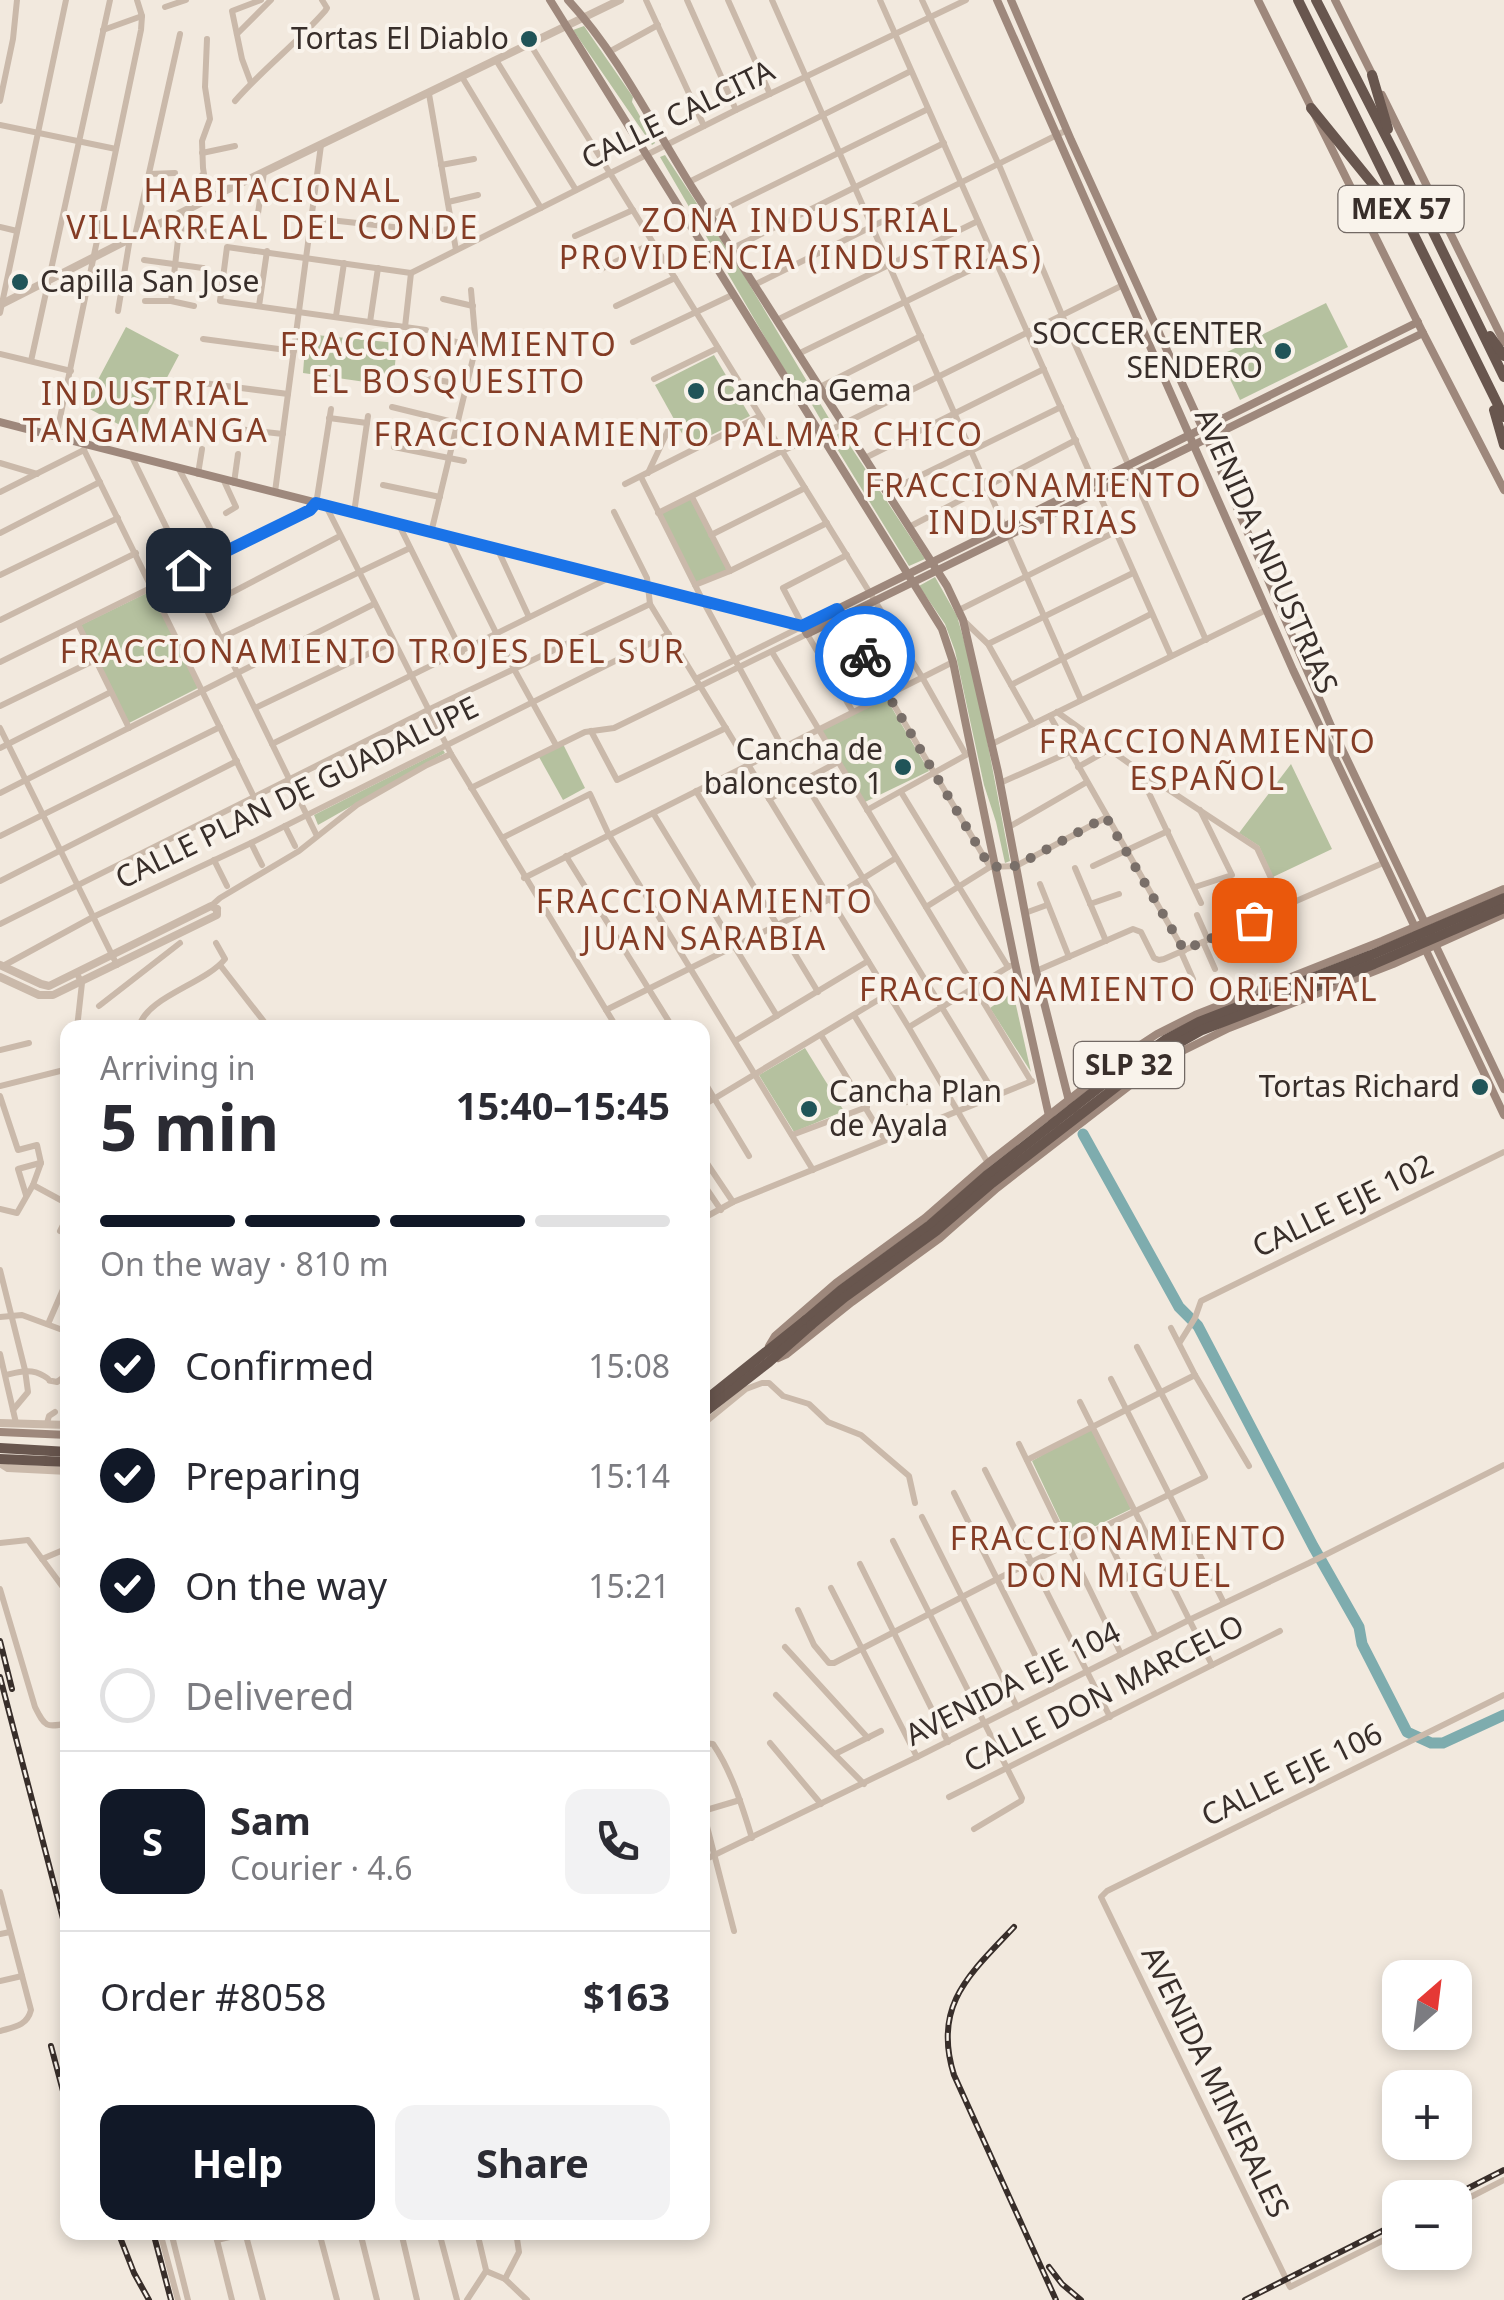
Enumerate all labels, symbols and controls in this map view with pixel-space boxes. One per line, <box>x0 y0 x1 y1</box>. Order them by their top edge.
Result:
place label: Tortas El Diablo <box>291 17 509 58</box>
marker: Tortas El Diablo <box>518 28 540 50</box>
street label: CALLE CALCITA <box>574 49 782 178</box>
district label: HABITACIONAL VILLARREAL DEL CONDE <box>66 168 480 248</box>
road number: MEX 57 <box>1338 186 1464 232</box>
district label: ZONA INDUSTRIAL PROVIDENCIA (INDUSTRIAS) <box>559 198 1043 278</box>
place label: Capilla San Jose <box>40 260 259 301</box>
marker: Capilla San Jose <box>9 271 31 293</box>
place label: SOCCER CENTER SENDERO <box>1032 312 1263 387</box>
district label: FRACCIONAMIENTO EL BOSQUESITO <box>280 322 618 402</box>
marker: SOCCER CENTER SENDERO <box>1272 340 1294 362</box>
place label: Cancha Gema <box>716 369 912 410</box>
district label: INDUSTRIAL TANGAMANGA <box>23 371 269 451</box>
marker: Cancha Gema <box>685 380 707 402</box>
street label: AVENIDA INDUSTRIAS <box>1186 401 1349 700</box>
district label: FRACCIONAMIENTO PALMAR CHICO <box>373 412 985 455</box>
district label: FRACCIONAMIENTO INDUSTRIAS <box>865 463 1203 543</box>
pin <box>146 528 231 613</box>
icon: home <box>161 543 216 598</box>
courier <box>815 606 915 706</box>
district label: FRACCIONAMIENTO TROJES DEL SUR <box>60 629 686 672</box>
icon: bike <box>838 629 893 684</box>
street label: CALLE PLAN DE GUADALUPE <box>108 686 485 898</box>
district label: FRACCIONAMIENTO ESPAÑOL <box>1039 719 1377 799</box>
place label: Cancha de baloncesto 1 <box>704 728 883 803</box>
marker: Cancha de baloncesto 1 <box>892 756 914 778</box>
pin <box>1212 878 1297 963</box>
district label: FRACCIONAMIENTO JUAN SARABIA <box>536 879 874 959</box>
icon: bag <box>1227 893 1282 948</box>
district label: FRACCIONAMIENTO ORIENTAL <box>859 967 1379 1010</box>
road number: SLP 32 <box>1074 1042 1184 1088</box>
text: Arriving in <box>100 1046 255 1089</box>
place label: Tortas Richard <box>1259 1065 1460 1106</box>
place label: Cancha Plan de Ayala <box>829 1070 1002 1145</box>
marker: Tortas Richard <box>1469 1076 1491 1098</box>
text: 15:40–15:45 <box>456 1079 670 1131</box>
text: 5 min <box>100 1082 279 1170</box>
marker: Cancha Plan de Ayala <box>798 1098 820 1120</box>
street label: CALLE EJE 102 <box>1245 1143 1440 1266</box>
text: On the way · 810 m <box>100 1242 389 1285</box>
icon: check <box>100 1338 155 1393</box>
text: Confirmed <box>185 1339 374 1391</box>
text: 15:08 <box>588 1344 670 1387</box>
icon: check <box>100 1448 155 1503</box>
text: Preparing <box>185 1449 361 1501</box>
text: 15:14 <box>588 1454 670 1497</box>
district label: FRACCIONAMIENTO DON MIGUEL <box>950 1516 1288 1596</box>
icon: check <box>100 1558 155 1613</box>
text: On the way <box>185 1559 387 1611</box>
text: 15:21 <box>588 1564 670 1607</box>
street label: CALLE DON MARCELO <box>956 1604 1250 1781</box>
street label: AVENIDA EJE 104 <box>898 1611 1127 1755</box>
text: Delivered <box>185 1669 354 1721</box>
street label: CALLE EJE 106 <box>1194 1712 1389 1835</box>
button: phone <box>565 1789 670 1894</box>
text: Sam <box>230 1794 311 1846</box>
text: S <box>142 1815 163 1867</box>
text: Courier · 4.6 <box>230 1846 413 1889</box>
street label: AVENIDA MINERALES <box>1133 1939 1300 2224</box>
north arrow <box>1382 1960 1472 2050</box>
map controls <box>1382 1960 1472 2270</box>
text: Order #8058 <box>100 1970 326 2022</box>
text: $163 <box>583 1970 670 2022</box>
button: + <box>1382 2070 1472 2160</box>
button: Help <box>100 2105 375 2220</box>
button: Share <box>395 2105 670 2220</box>
button: − <box>1382 2180 1472 2270</box>

